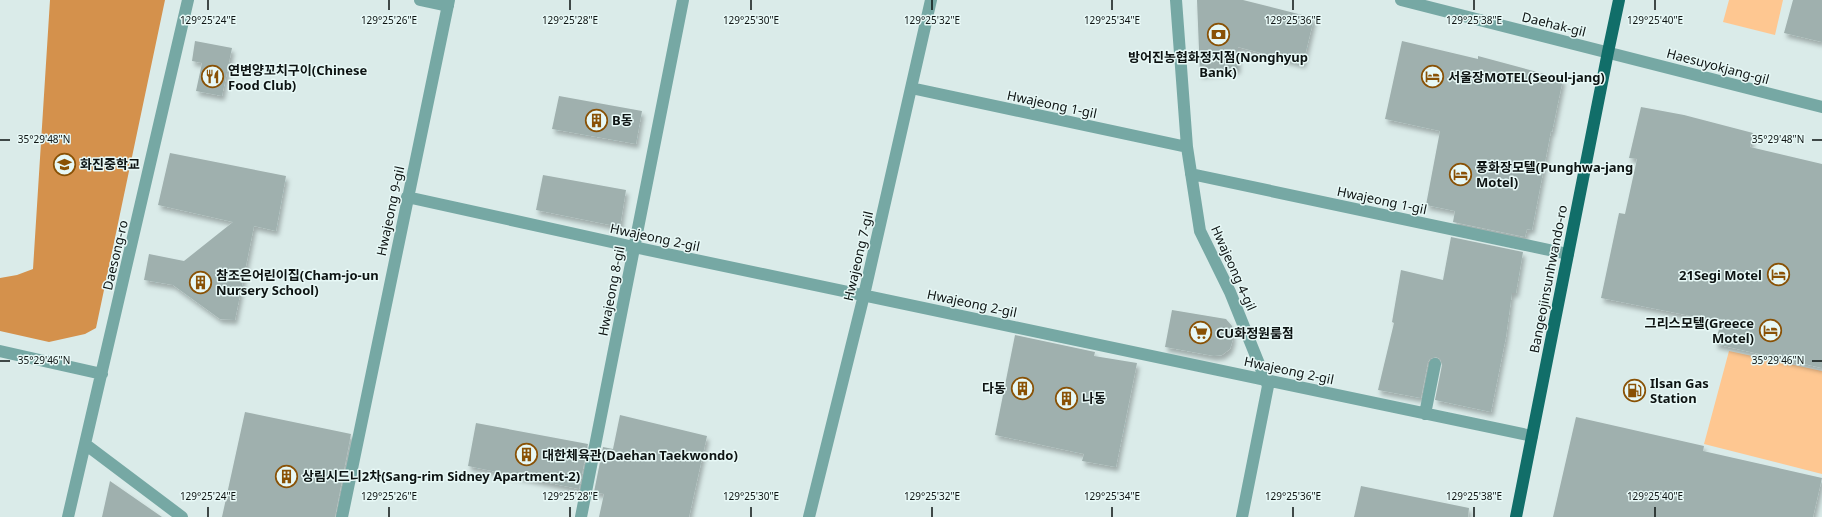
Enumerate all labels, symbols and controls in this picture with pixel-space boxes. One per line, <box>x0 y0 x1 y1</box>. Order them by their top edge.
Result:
street label: Daehak-gil <box>1520 7 1588 41</box>
text: 129°25'24"E <box>180 13 236 27</box>
text: 129°25'26"E <box>361 13 417 27</box>
text: 129°25'28"E <box>542 13 598 27</box>
text: 129°25'30"E <box>723 13 779 27</box>
text: 129°25'32"E <box>904 13 960 27</box>
text: 129°25'34"E <box>1084 13 1140 27</box>
text: 129°25'36"E <box>1265 13 1321 27</box>
text: 129°25'38"E <box>1446 13 1502 27</box>
text: 129°25'40"E <box>1627 13 1683 27</box>
bank icon: 방어진농협화정지점(Nonghyup Bank) <box>1205 22 1231 48</box>
street label: Haesuyokjang-gil <box>1665 44 1771 88</box>
place label: 방어진농협화정지점(Nonghyup Bank) <box>1128 48 1308 81</box>
place label: 연변양꼬치구이(Chinese Food Club) <box>228 61 368 94</box>
restaurant icon: 연변양꼬치구이(Chinese Food Club) <box>199 64 225 90</box>
hotel icon: 서울장MOTEL(Seoul-jang) <box>1419 64 1445 90</box>
place label: 서울장MOTEL(Seoul-jang) <box>1448 68 1605 86</box>
street label: Hwajeong 1-gil <box>1005 86 1099 122</box>
building icon: B동 <box>584 107 610 133</box>
place label: B동 <box>612 111 633 129</box>
text: 35°29'48"N <box>18 132 70 146</box>
text: 35°29'48"N <box>1752 132 1804 146</box>
school or university icon: 화진중학교 <box>52 151 78 177</box>
place label: 화진중학교 <box>80 155 140 173</box>
place label: 풍화장모텔(Punghwa-jang Motel) <box>1476 158 1633 191</box>
hotel icon: 풍화장모텔(Punghwa-jang Motel) <box>1447 161 1473 187</box>
street label: Hwajeong 9-gil <box>372 164 408 258</box>
street label: Hwajeong 1-gil <box>1335 182 1429 218</box>
street label: Bangeojinsunhwando-ro <box>1525 203 1571 355</box>
street label: Hwajeong 7-gil <box>839 209 877 303</box>
street label: Daesong-ro <box>98 218 132 292</box>
street label: Hwajeong 2-gil <box>608 219 702 255</box>
street label: Hwajeong 4-gil <box>1207 223 1261 313</box>
street label: Hwajeong 8-gil <box>593 244 629 338</box>
hotel icon: 21Segi Motel <box>1765 262 1791 288</box>
place label: 참조은어린이집(Cham-jo-un Nursery School) <box>216 266 379 299</box>
place label: 21Segi Motel <box>1679 266 1762 284</box>
building icon: 참조은어린이집(Cham-jo-un Nursery School) <box>187 269 213 295</box>
street label: Hwajeong 2-gil <box>925 285 1019 321</box>
place label: 그리스모텔(Greece Motel) <box>1645 314 1754 347</box>
hotel icon: 그리스모텔(Greece Motel) <box>1757 317 1783 343</box>
supermarket icon: CU화정원룸점 <box>1187 320 1213 346</box>
place label: CU화정원룸점 <box>1216 324 1294 342</box>
street label: Hwajeong 2-gil <box>1242 352 1336 388</box>
text: 35°29'46"N <box>18 353 70 367</box>
text: 35°29'46"N <box>1752 353 1804 367</box>
place label: Ilsan Gas Station <box>1650 374 1709 407</box>
building icon: 다동 <box>1009 375 1035 401</box>
fuel station icon: Ilsan Gas Station <box>1621 377 1647 403</box>
place label: 다동 <box>982 379 1006 397</box>
building icon: 나동 <box>1053 385 1079 411</box>
place label: 나동 <box>1082 389 1106 407</box>
building icon: 대한체육관(Daehan Taekwondo) <box>514 442 540 468</box>
place label: 대한체육관(Daehan Taekwondo) <box>542 446 738 464</box>
building icon: 상림시드니2차(Sang-rim Sidney Apartment-2) <box>274 463 300 489</box>
place label: 상림시드니2차(Sang-rim Sidney Apartment-2) <box>302 467 580 485</box>
text: 129°25'24"E <box>180 489 236 503</box>
text: 129°25'26"E <box>361 489 417 503</box>
text: 129°25'28"E <box>542 489 598 503</box>
text: 129°25'30"E <box>723 489 779 503</box>
text: 129°25'32"E <box>904 489 960 503</box>
text: 129°25'34"E <box>1084 489 1140 503</box>
text: 129°25'36"E <box>1265 489 1321 503</box>
text: 129°25'38"E <box>1446 489 1502 503</box>
text: 129°25'40"E <box>1627 489 1683 503</box>

